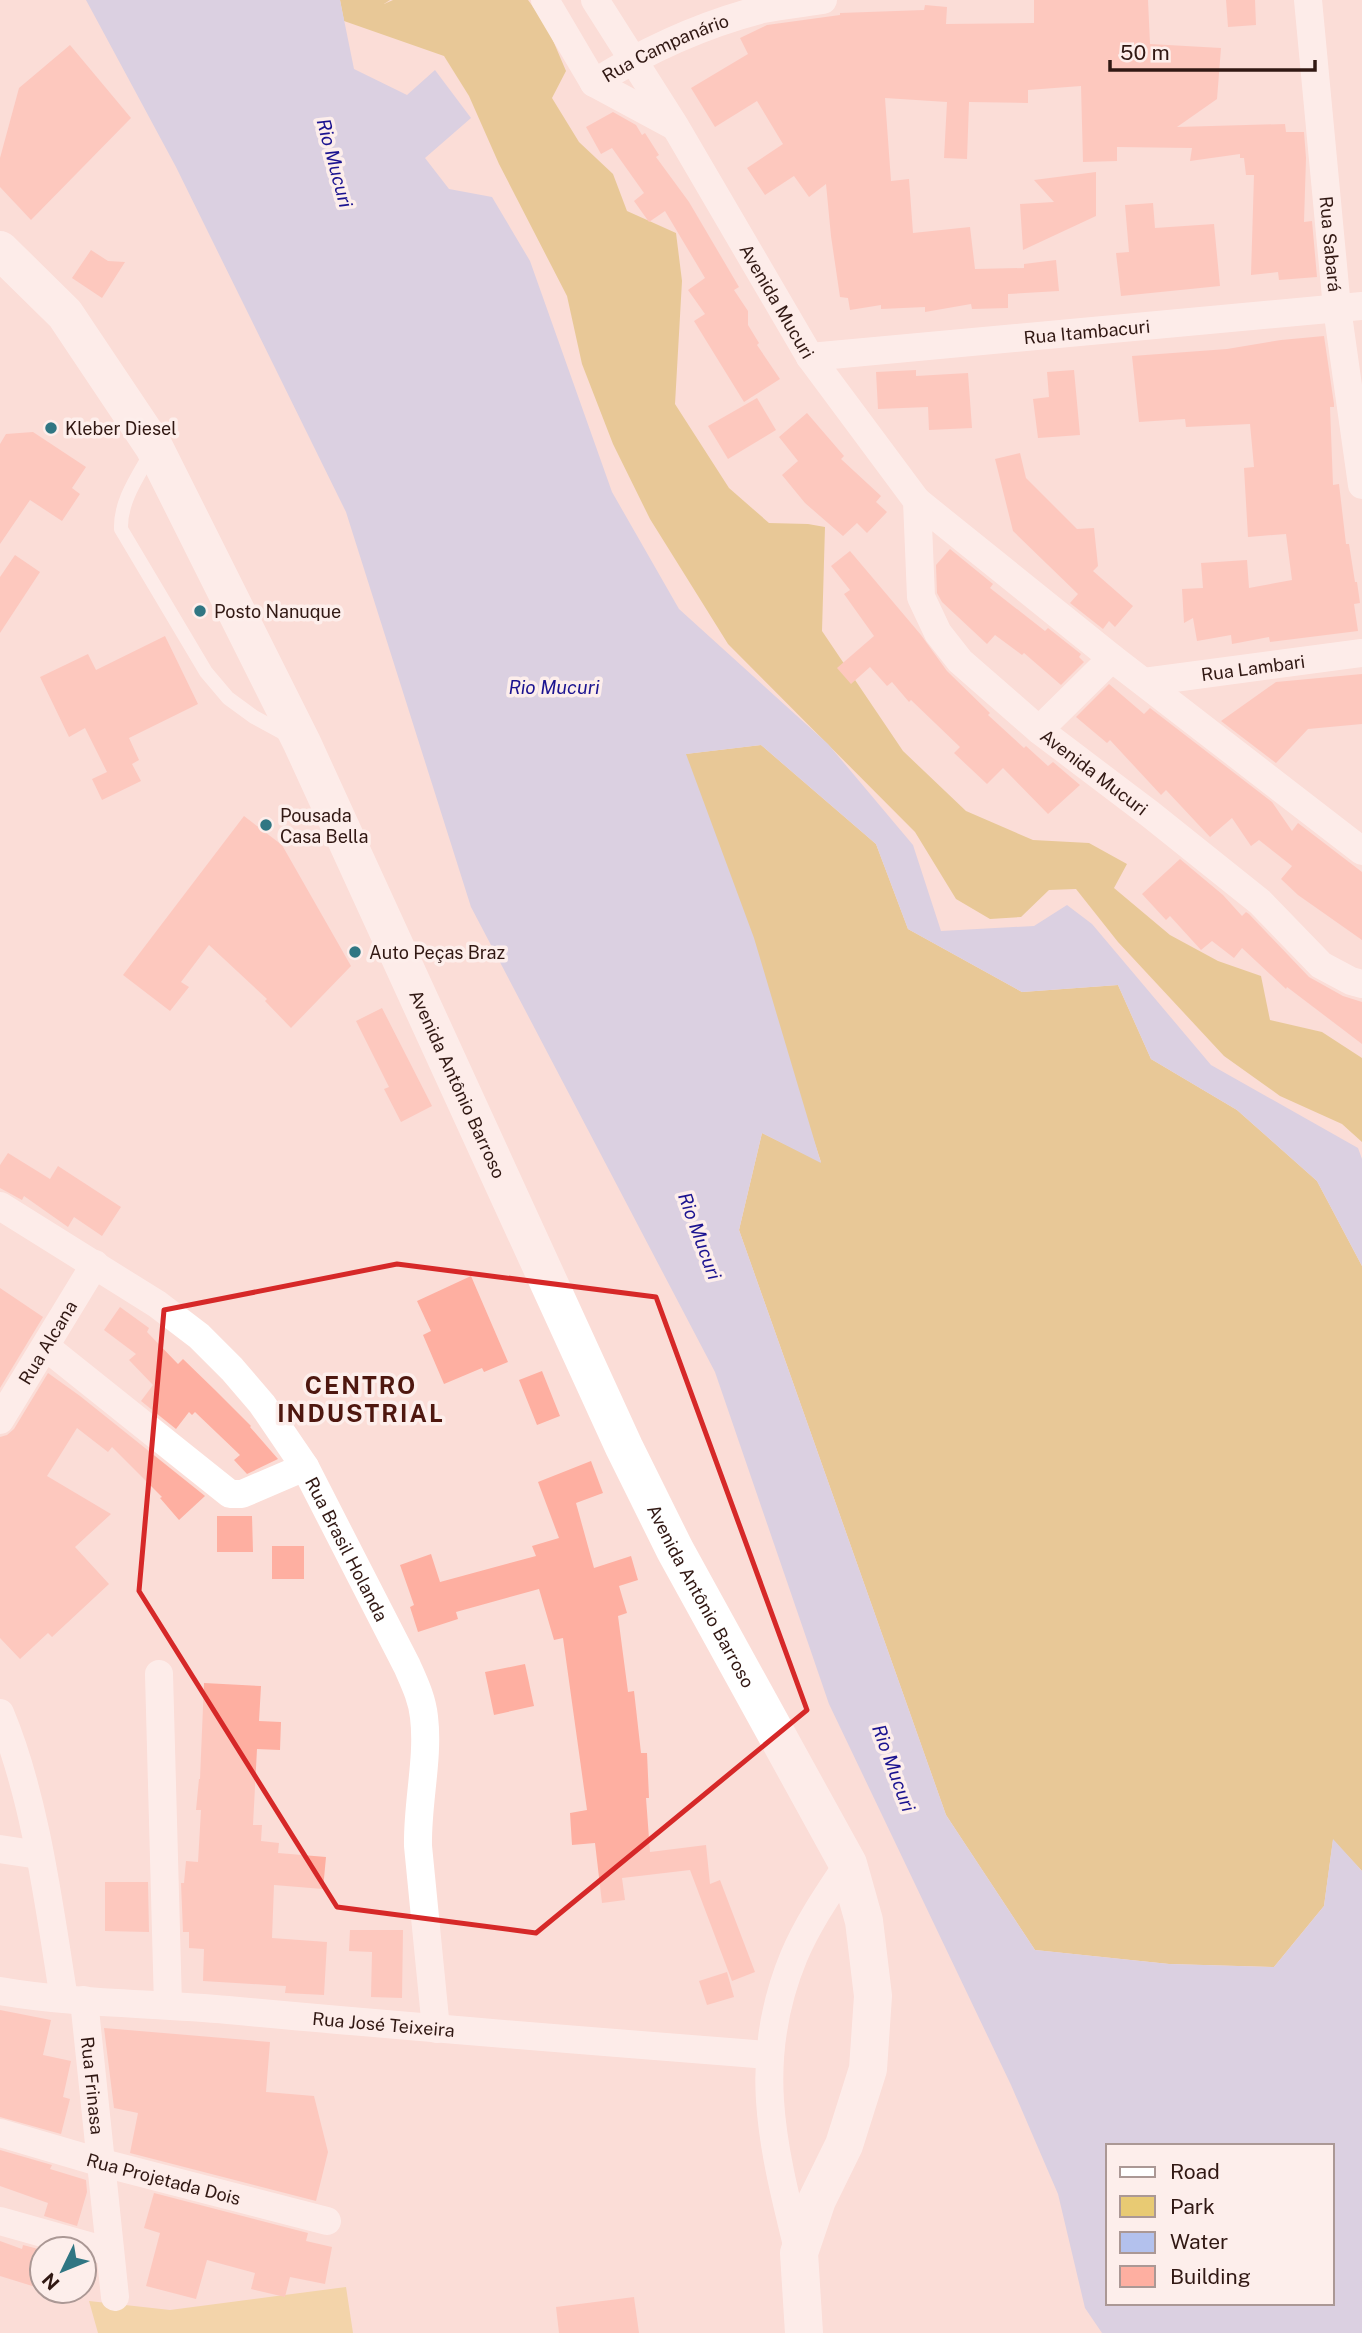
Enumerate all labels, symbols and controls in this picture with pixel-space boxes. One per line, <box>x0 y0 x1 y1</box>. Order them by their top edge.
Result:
street label: Rua Campanário <box>598 9 731 86</box>
scale bar <box>1110 28 1315 72</box>
text: 50 m <box>1120 40 1170 65</box>
water label: Rio Mucuri <box>313 116 358 210</box>
street label: Rua Sabará <box>1316 195 1346 293</box>
street label: Avenida Mucuri <box>736 240 819 362</box>
street label: Rua Itambacuri <box>1023 315 1151 348</box>
place label: Kleber Diesel <box>65 418 177 439</box>
marker: Kleber Diesel <box>43 420 59 436</box>
place label: Posto Nanuque <box>214 601 341 622</box>
marker: Posto Nanuque <box>192 603 208 619</box>
street label: Rua Lambari <box>1200 650 1306 685</box>
water label: Rio Mucuri <box>508 676 600 698</box>
street label: Avenida Mucuri <box>1037 725 1152 819</box>
place label: Pousada Casa Bella <box>280 805 368 847</box>
marker: Pousada Casa Bella <box>258 817 274 833</box>
place label: Auto Peças Braz <box>369 942 505 963</box>
marker: Auto Peças Braz <box>347 944 363 960</box>
street label: Avenida Antônio Barroso <box>406 986 510 1182</box>
water label: Rio Mucuri <box>674 1189 726 1283</box>
street label: Rua Alcana <box>14 1296 81 1388</box>
district label: CENTRO INDUSTRIAL <box>277 1371 445 1427</box>
street label: Rua Brasil Holanda <box>301 1473 393 1625</box>
street label: Avenida Antônio Barroso <box>643 1501 759 1691</box>
water label: Rio Mucuri <box>868 1721 920 1815</box>
street label: Rua José Teixeira <box>311 2007 456 2041</box>
street label: Rua Frinasa <box>77 2035 108 2136</box>
legend <box>1106 2144 1334 2305</box>
street label: Rua Projetada Dois <box>84 2148 243 2209</box>
text: Road <box>1170 2159 1220 2184</box>
text: Park <box>1170 2194 1215 2219</box>
text: Water <box>1170 2229 1228 2254</box>
north arrow <box>28 2235 98 2305</box>
text: Building <box>1170 2264 1251 2289</box>
text: N <box>37 2269 64 2295</box>

